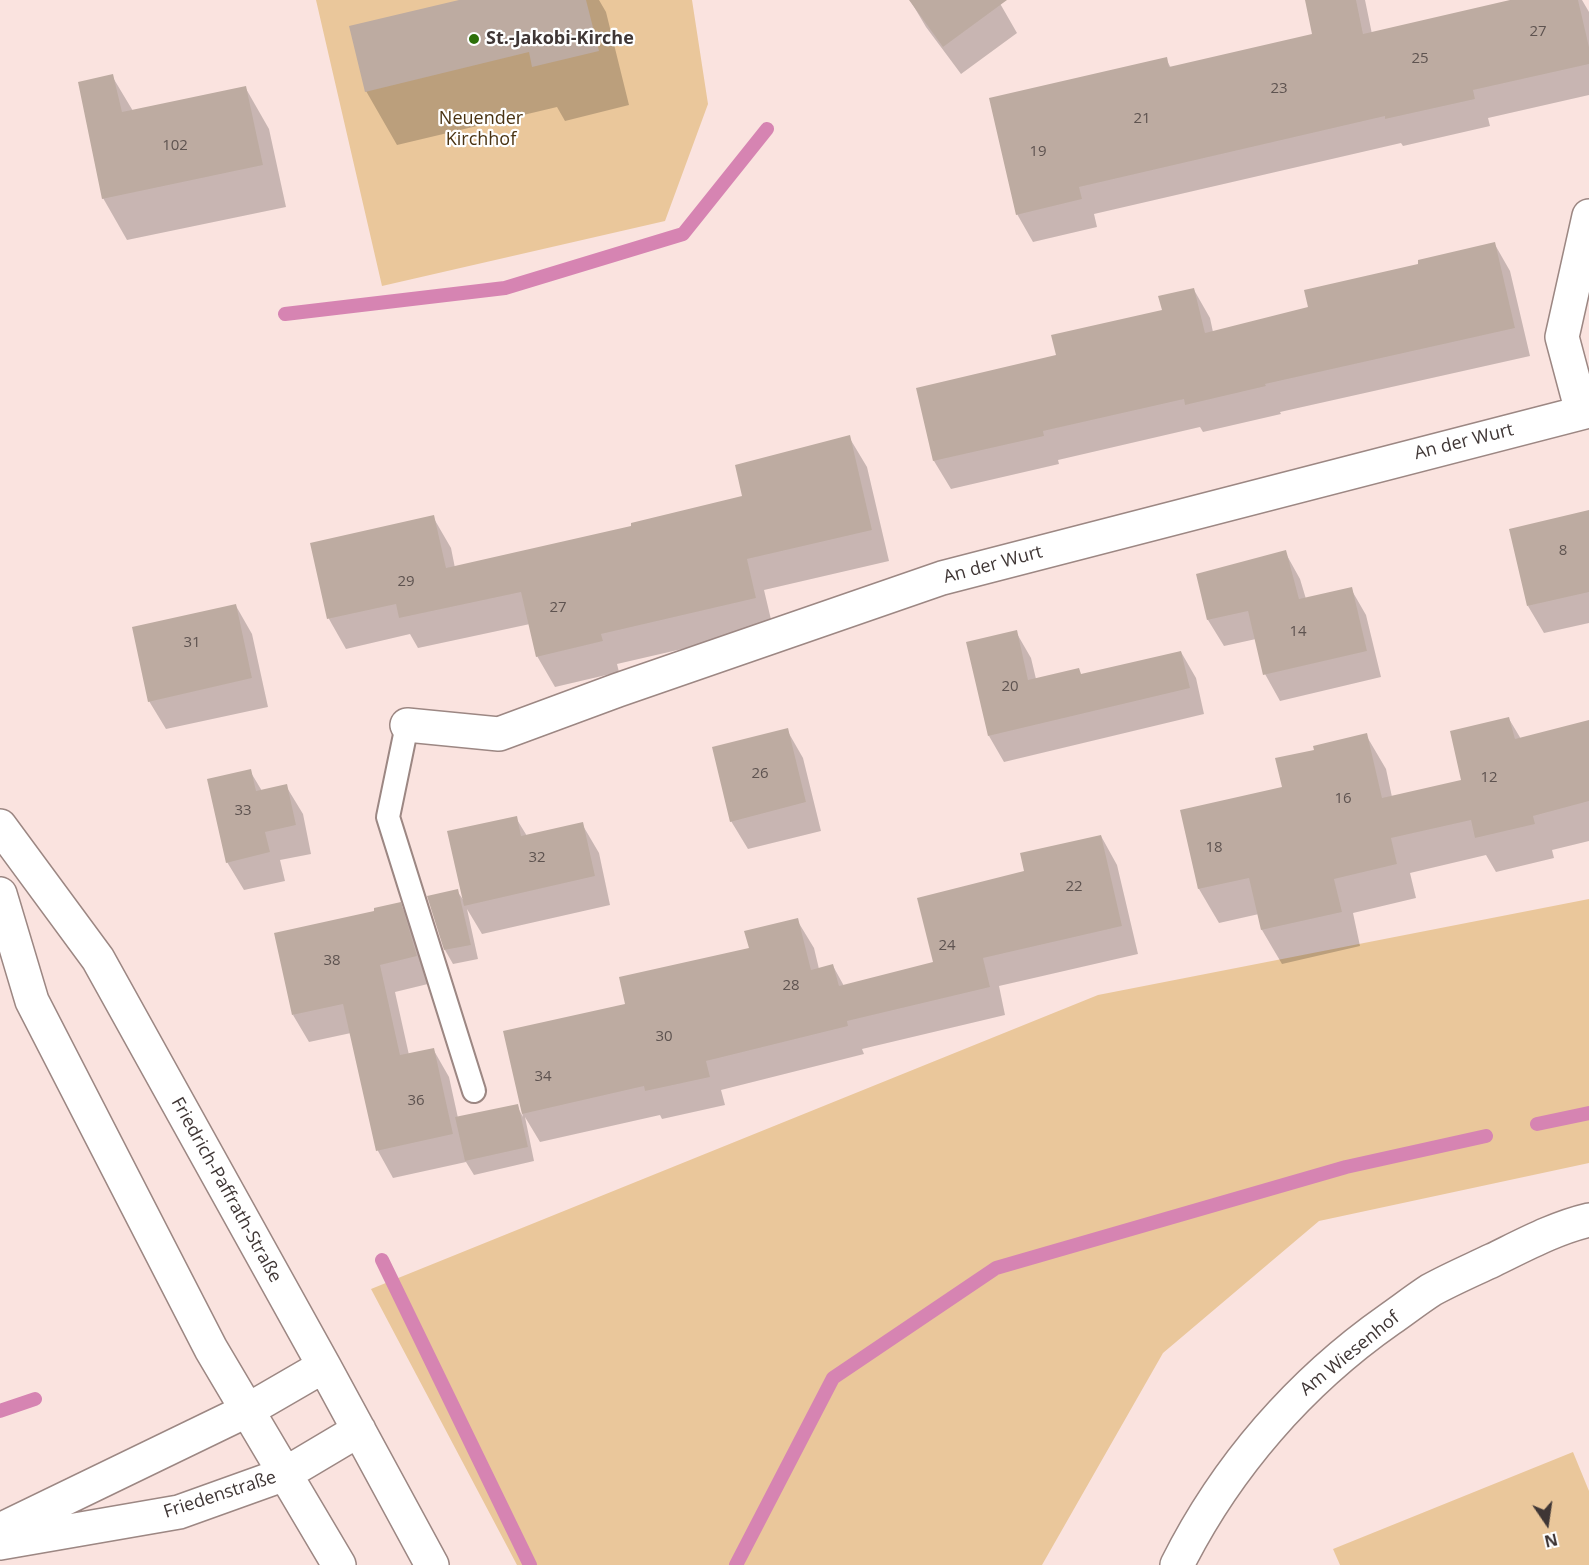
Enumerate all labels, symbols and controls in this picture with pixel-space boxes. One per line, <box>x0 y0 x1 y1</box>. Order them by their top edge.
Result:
house number: 27 <box>1529 23 1547 41</box>
place label: St.-Jakobi-Kirche <box>486 28 634 50</box>
marker: St.-Jakobi-Kirche <box>467 32 481 46</box>
house number: 25 <box>1411 50 1429 68</box>
house number: 23 <box>1270 80 1288 98</box>
park label: Neuender Kirchhof <box>439 108 523 150</box>
house number: 21 <box>1133 110 1151 128</box>
house number: 102 <box>162 137 188 155</box>
house number: 19 <box>1029 143 1047 161</box>
street label: An der Wurt <box>1412 419 1516 465</box>
street label: An der Wurt <box>941 541 1045 589</box>
house number: 8 <box>1559 542 1567 560</box>
house number: 29 <box>397 573 415 591</box>
house number: 27 <box>549 599 567 617</box>
house number: 14 <box>1289 623 1307 641</box>
house number: 31 <box>183 634 201 652</box>
house number: 20 <box>1001 678 1019 696</box>
house number: 26 <box>751 765 769 783</box>
house number: 12 <box>1480 769 1498 787</box>
house number: 16 <box>1334 790 1352 808</box>
house number: 33 <box>234 802 252 820</box>
house number: 18 <box>1205 839 1223 857</box>
house number: 32 <box>528 849 546 867</box>
house number: 22 <box>1065 878 1083 896</box>
house number: 24 <box>938 937 956 955</box>
house number: 38 <box>323 952 341 970</box>
house number: 28 <box>782 977 800 995</box>
house number: 30 <box>655 1028 673 1046</box>
house number: 34 <box>534 1068 552 1086</box>
house number: 36 <box>407 1092 425 1110</box>
street label: Friedrich-Paffrath-Straße <box>166 1094 286 1286</box>
street label: Am Wiesenhof <box>1296 1307 1404 1401</box>
street label: Friedenstraße <box>161 1467 279 1523</box>
north arrow <box>1517 1493 1577 1553</box>
text: N <box>1542 1528 1560 1553</box>

